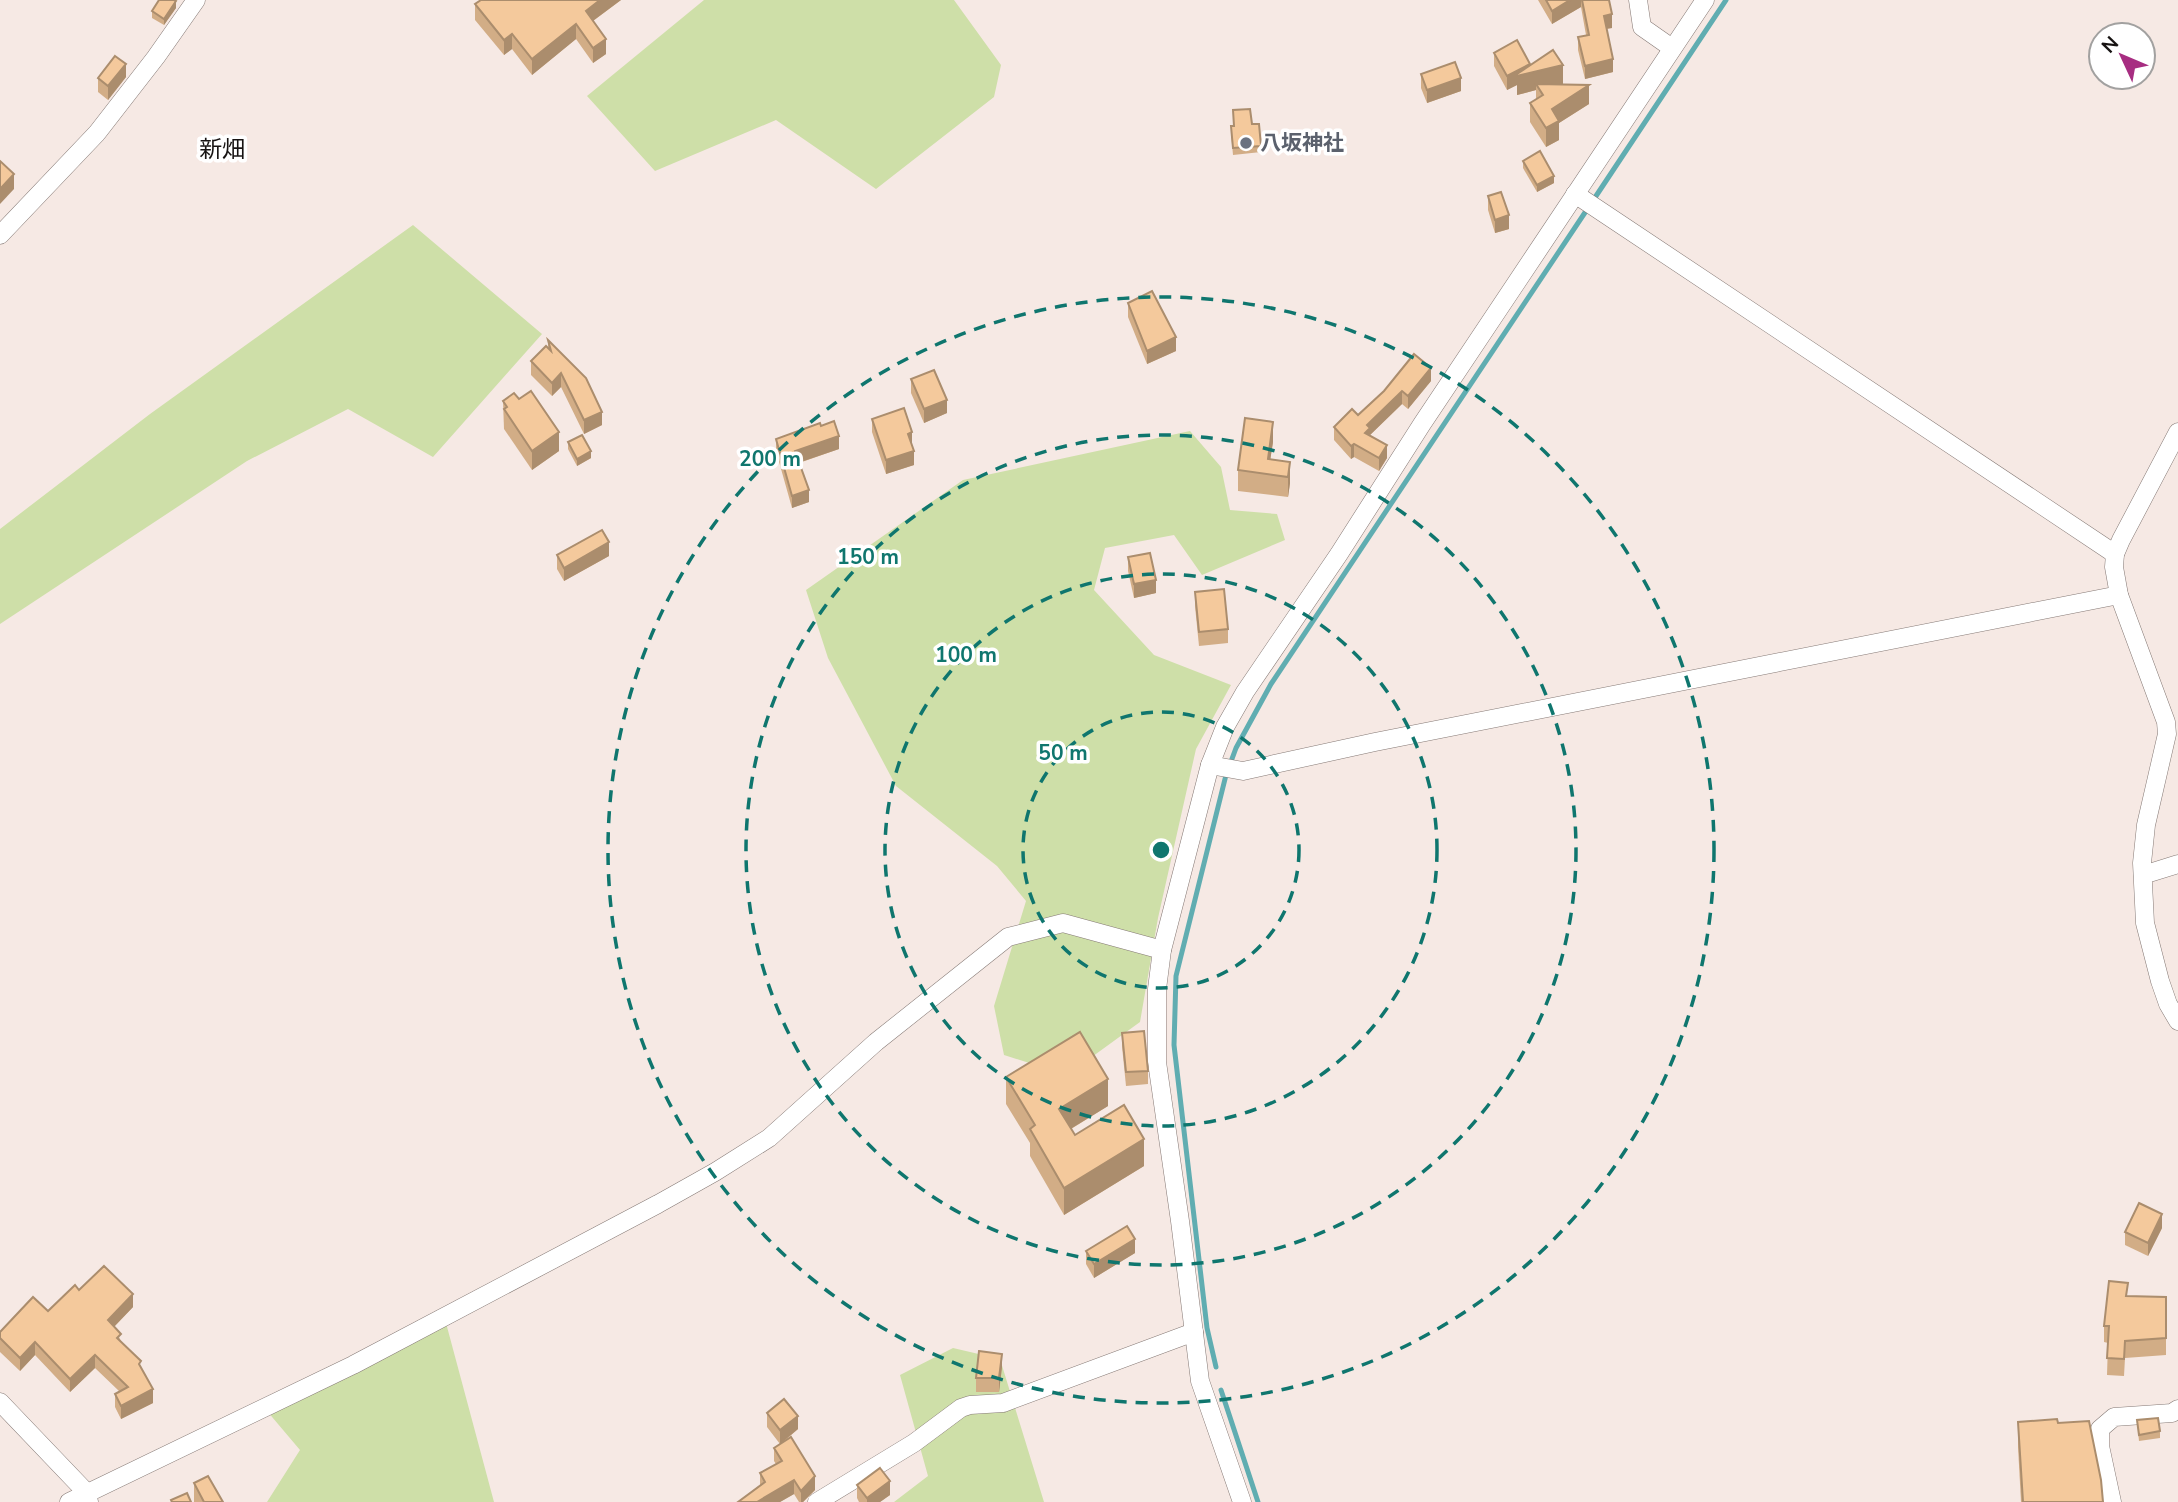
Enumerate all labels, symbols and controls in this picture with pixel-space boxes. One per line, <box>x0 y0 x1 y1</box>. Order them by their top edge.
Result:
north arrow <box>2087 21 2157 91</box>
text: N <box>2096 31 2125 59</box>
place label: 八坂神社 <box>1260 129 1344 157</box>
district label: 新畑 <box>199 134 245 165</box>
marker: 八坂神社 <box>1238 135 1254 151</box>
text: 200 m <box>739 445 801 473</box>
text: 150 m <box>837 543 899 571</box>
text: 100 m <box>935 641 997 669</box>
text: 50 m <box>1038 739 1088 767</box>
centre of rings <box>1149 838 1173 862</box>

